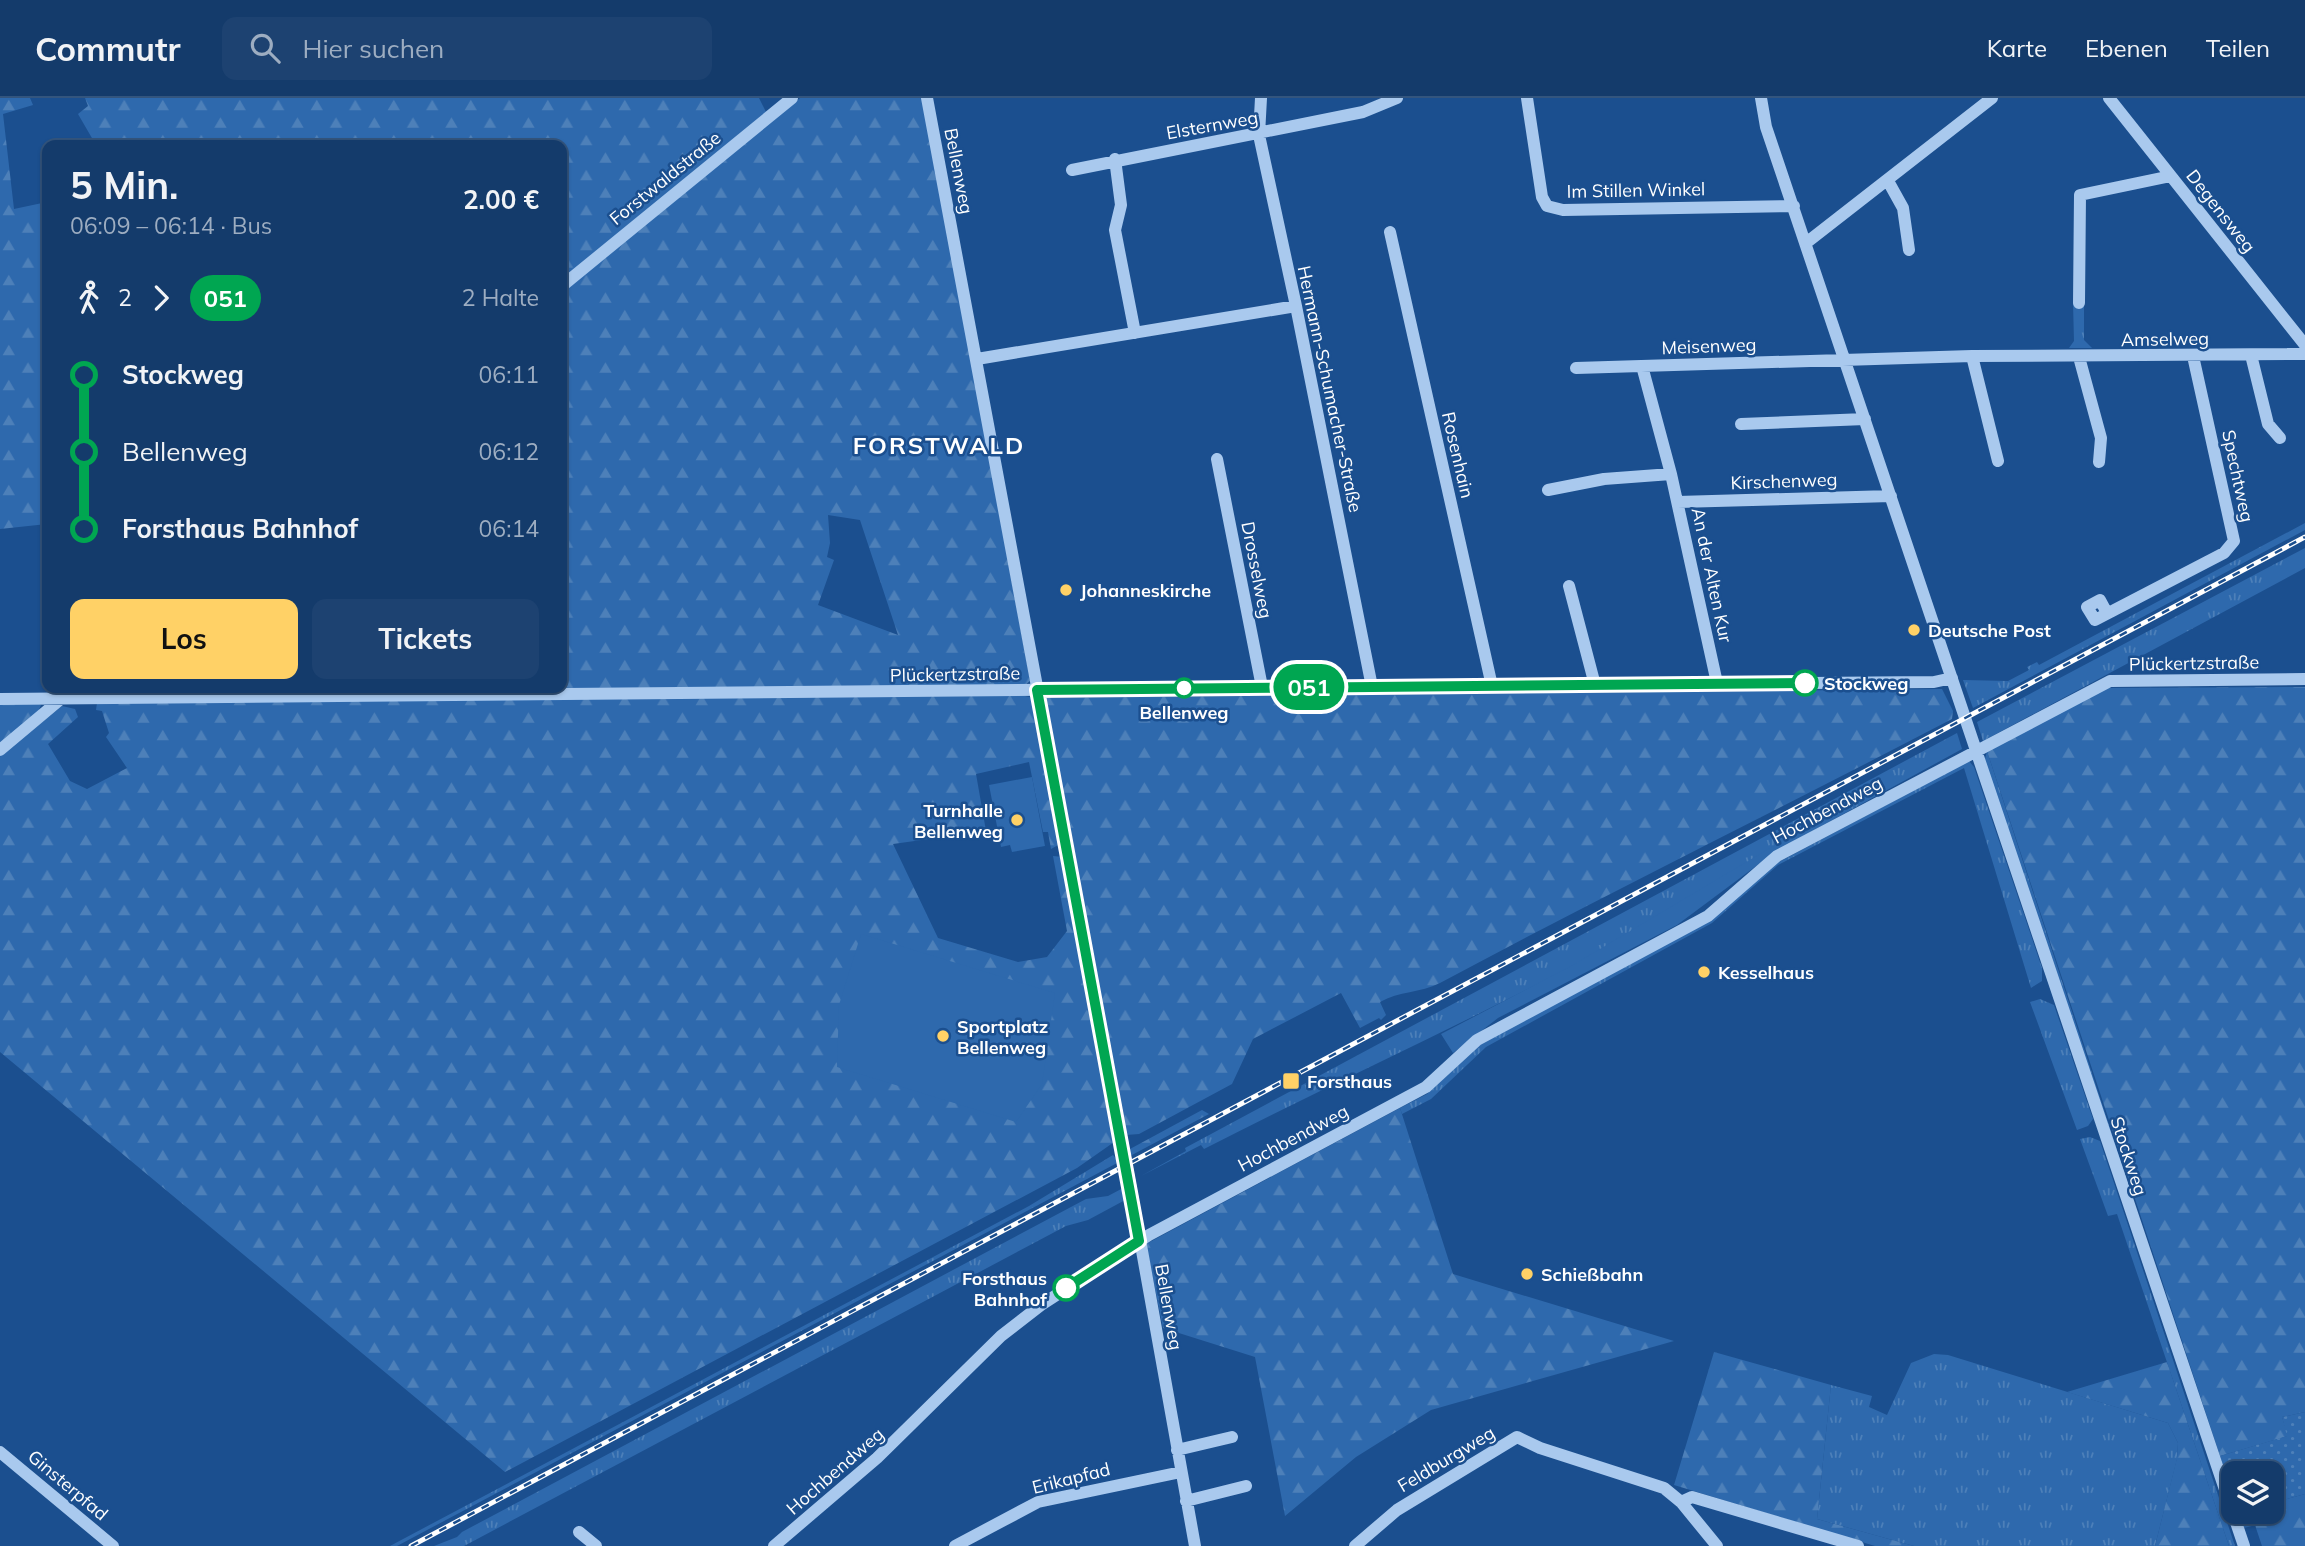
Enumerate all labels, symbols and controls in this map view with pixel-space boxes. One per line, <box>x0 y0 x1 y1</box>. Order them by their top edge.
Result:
search box <box>222 17 712 80</box>
text: Commutr <box>35 28 180 69</box>
icon: search <box>246 29 284 67</box>
text: Hier suchen <box>302 32 444 65</box>
text: Karte <box>1987 33 2047 63</box>
text: Ebenen <box>2085 33 2168 63</box>
text: Teilen <box>2206 33 2270 63</box>
street label: Elsternweg <box>1164 106 1260 144</box>
street label: Forstwaldstraße <box>605 126 725 230</box>
street label: Bellenweg <box>939 126 979 216</box>
text: 5 Min. <box>70 161 179 209</box>
street label: Degensweg <box>2181 165 2261 257</box>
street label: Im Stillen Winkel <box>1567 177 1705 203</box>
text: 2.00 € <box>463 183 539 216</box>
text: 06:09 – 06:14 · Bus <box>70 211 272 240</box>
street label: Hermann-Schumacher-Straße <box>1293 264 1367 514</box>
icon: walk <box>70 279 108 317</box>
icon: forward <box>142 279 180 317</box>
text: 2 <box>118 283 132 312</box>
text: 051 <box>204 283 247 313</box>
text: 2 Halte <box>462 283 539 312</box>
street label: Amselweg <box>2121 327 2209 351</box>
street label: Meisenweg <box>1661 333 1757 359</box>
text: Stockweg <box>122 358 244 391</box>
text: 06:11 <box>479 360 539 389</box>
street label: Rosenhain <box>1437 410 1479 500</box>
street label: Spechtweg <box>2217 428 2259 524</box>
district label: FORSTWALD <box>853 430 1025 460</box>
text: Bellenweg <box>122 435 248 468</box>
text: 06:12 <box>479 437 539 466</box>
street label: Kirschenweg <box>1730 468 1838 494</box>
street label: An der Alten Kur <box>1686 505 1738 645</box>
text: Forsthaus Bahnhof <box>122 512 358 545</box>
text: 06:14 <box>479 514 539 543</box>
street label: Drosselweg <box>1236 520 1278 620</box>
place label: Johanneskirche <box>1080 579 1211 602</box>
marker: Johanneskirche <box>1058 582 1074 598</box>
button: Los <box>70 599 298 679</box>
button: Tickets <box>312 599 539 679</box>
place label: Deutsche Post <box>1928 619 2051 642</box>
marker: Deutsche Post <box>1906 622 1922 638</box>
street label: Plückertzstraße <box>2129 650 2259 676</box>
street label: Plückertzstraße <box>890 661 1020 687</box>
line badge: 051 <box>1269 664 1349 710</box>
marker: Stockweg <box>1792 670 1818 696</box>
text: 051 <box>1287 672 1331 702</box>
place label: Stockweg <box>1824 672 1908 695</box>
marker: Bellenweg <box>1174 678 1194 698</box>
place label: Bellenweg <box>1139 701 1229 724</box>
street label: Hochbendweg <box>1768 771 1886 849</box>
place label: Turnhalle Bellenweg <box>914 799 1003 843</box>
marker: Turnhalle Bellenweg <box>1009 812 1025 828</box>
place label: Kesselhaus <box>1718 961 1814 984</box>
marker: Kesselhaus <box>1696 964 1712 980</box>
place label: Sportplatz Bellenweg <box>957 1015 1048 1059</box>
marker: Sportplatz Bellenweg <box>935 1028 951 1044</box>
place label: Forsthaus <box>1307 1070 1392 1093</box>
marker: Forsthaus <box>1281 1071 1301 1091</box>
street label: Hochbendweg <box>1234 1099 1352 1177</box>
street label: Stockweg <box>2105 1114 2153 1198</box>
street label: Bellenweg <box>1150 1262 1188 1352</box>
place label: Schießbahn <box>1541 1263 1643 1286</box>
marker: Schießbahn <box>1519 1266 1535 1282</box>
place label: Forsthaus Bahnhof <box>962 1267 1047 1311</box>
marker: Forsthaus Bahnhof <box>1053 1275 1079 1301</box>
street label: Feldburgweg <box>1393 1421 1499 1497</box>
street label: Hochbendweg <box>782 1422 888 1520</box>
street label: Ginsterpfad <box>23 1445 113 1525</box>
street label: Erikapfad <box>1030 1457 1112 1499</box>
map controls <box>2221 1461 2284 1524</box>
button: layers <box>2221 1461 2284 1524</box>

